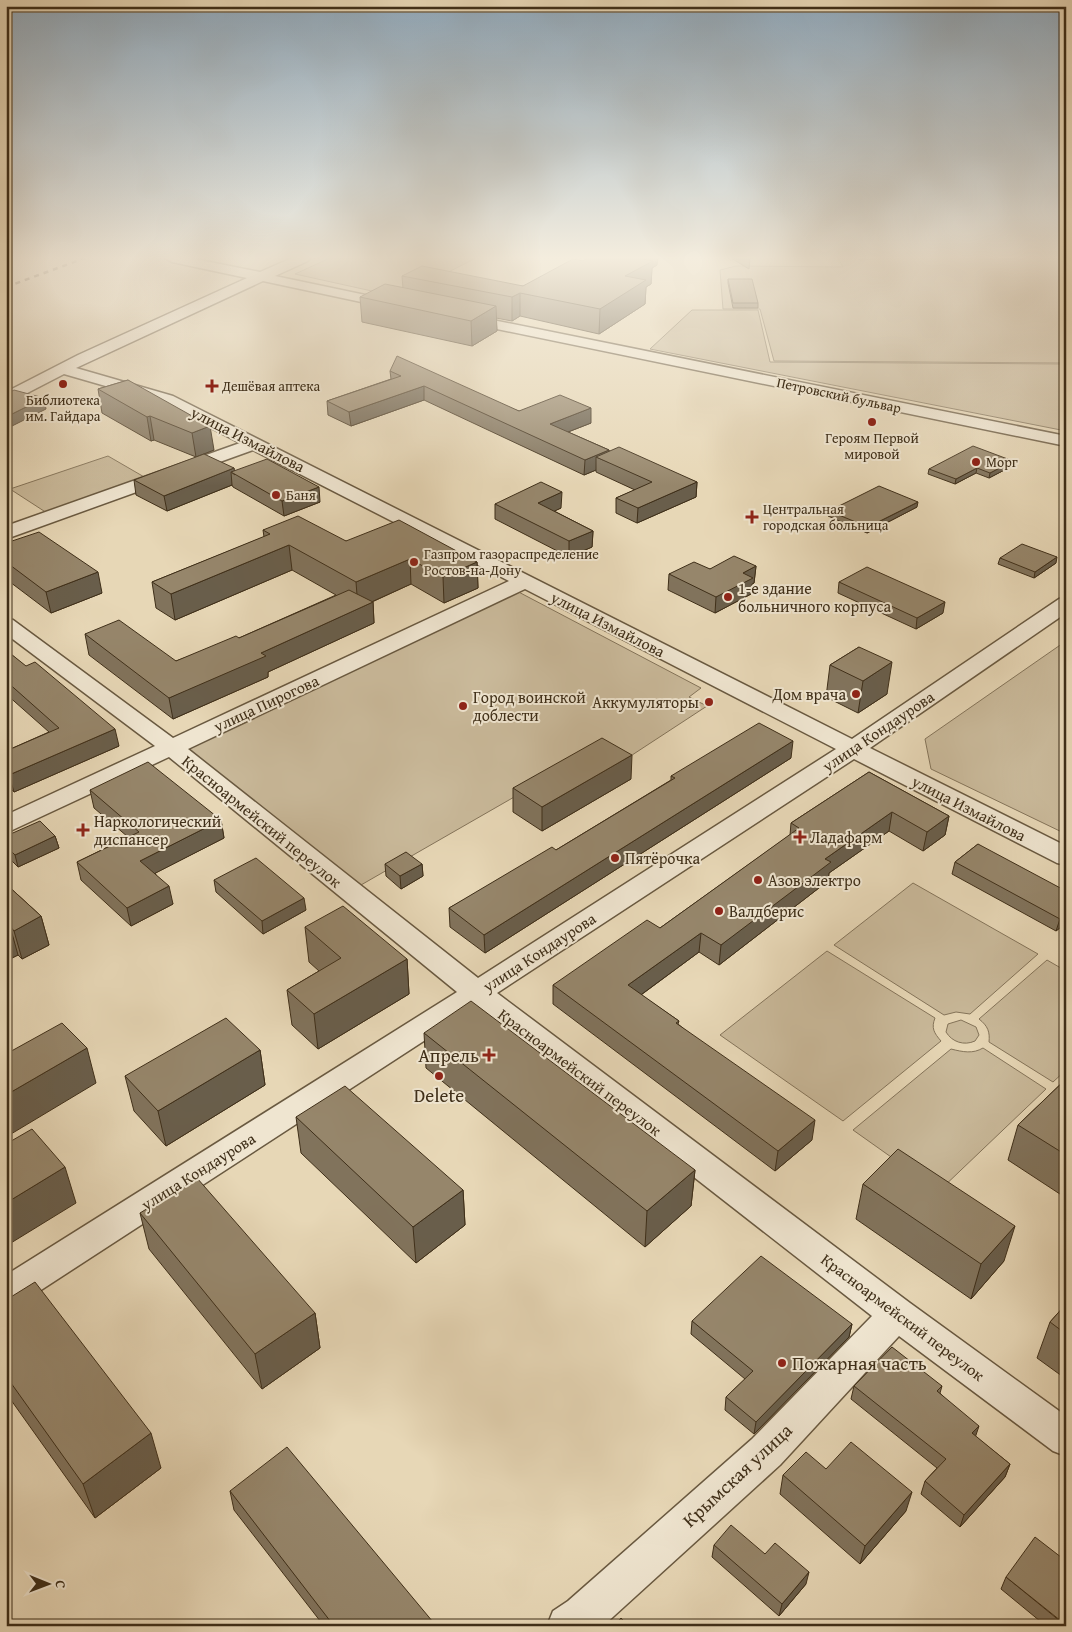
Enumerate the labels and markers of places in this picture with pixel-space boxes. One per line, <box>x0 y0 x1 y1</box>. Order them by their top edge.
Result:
place label: Дешёвая аптека <box>221 376 321 396</box>
marker: Библиотека им. Гайдара <box>57 378 69 390</box>
marker: Дешёвая аптека <box>206 380 218 392</box>
place label: Библиотека им. Гайдара <box>25 390 101 426</box>
marker: Героям Первой мировой <box>866 416 878 428</box>
place label: Героям Первой мировой <box>825 428 919 464</box>
place label: Морг <box>986 452 1018 472</box>
marker: Морг <box>970 456 982 468</box>
place label: Баня <box>286 485 316 505</box>
marker: Баня <box>270 489 282 501</box>
place label: Центральная городская больница <box>763 499 889 535</box>
marker: Центральная городская больница <box>745 510 759 524</box>
place label: Газпром газораспределение Ростов-на-Дону <box>424 544 599 580</box>
marker: Газпром газораспределение Ростов-на-Дону <box>408 556 420 568</box>
place label: 1-е здание больничного корпуса <box>738 576 891 618</box>
marker: 1-е здание больничного корпуса <box>722 591 734 603</box>
place label: Дом врача <box>771 682 846 706</box>
place label: Город воинской доблести <box>473 685 586 727</box>
marker: Дом врача <box>850 688 862 700</box>
place label: Аккумуляторы <box>592 690 699 714</box>
marker: Аккумуляторы <box>703 696 715 708</box>
marker: Город воинской доблести <box>457 700 469 712</box>
place label: Наркологический диспансер <box>94 809 222 851</box>
marker: Наркологический диспансер <box>76 823 90 837</box>
place label: Ладафарм <box>810 825 883 849</box>
marker: Ладафарм <box>794 831 806 843</box>
place label: Пятёрочка <box>625 846 700 870</box>
marker: Пятёрочка <box>609 852 621 864</box>
place label: Азов электро <box>768 868 861 892</box>
marker: Азов электро <box>752 874 764 886</box>
place label: Валдберис <box>729 899 804 923</box>
marker: Валдберис <box>713 905 725 917</box>
place label: Апрель <box>418 1041 479 1069</box>
marker: Апрель <box>483 1049 495 1061</box>
marker: Delete <box>433 1070 445 1082</box>
place label: Delete <box>414 1081 464 1109</box>
place label: Пожарная часть <box>792 1349 927 1377</box>
marker: Пожарная часть <box>776 1357 788 1369</box>

